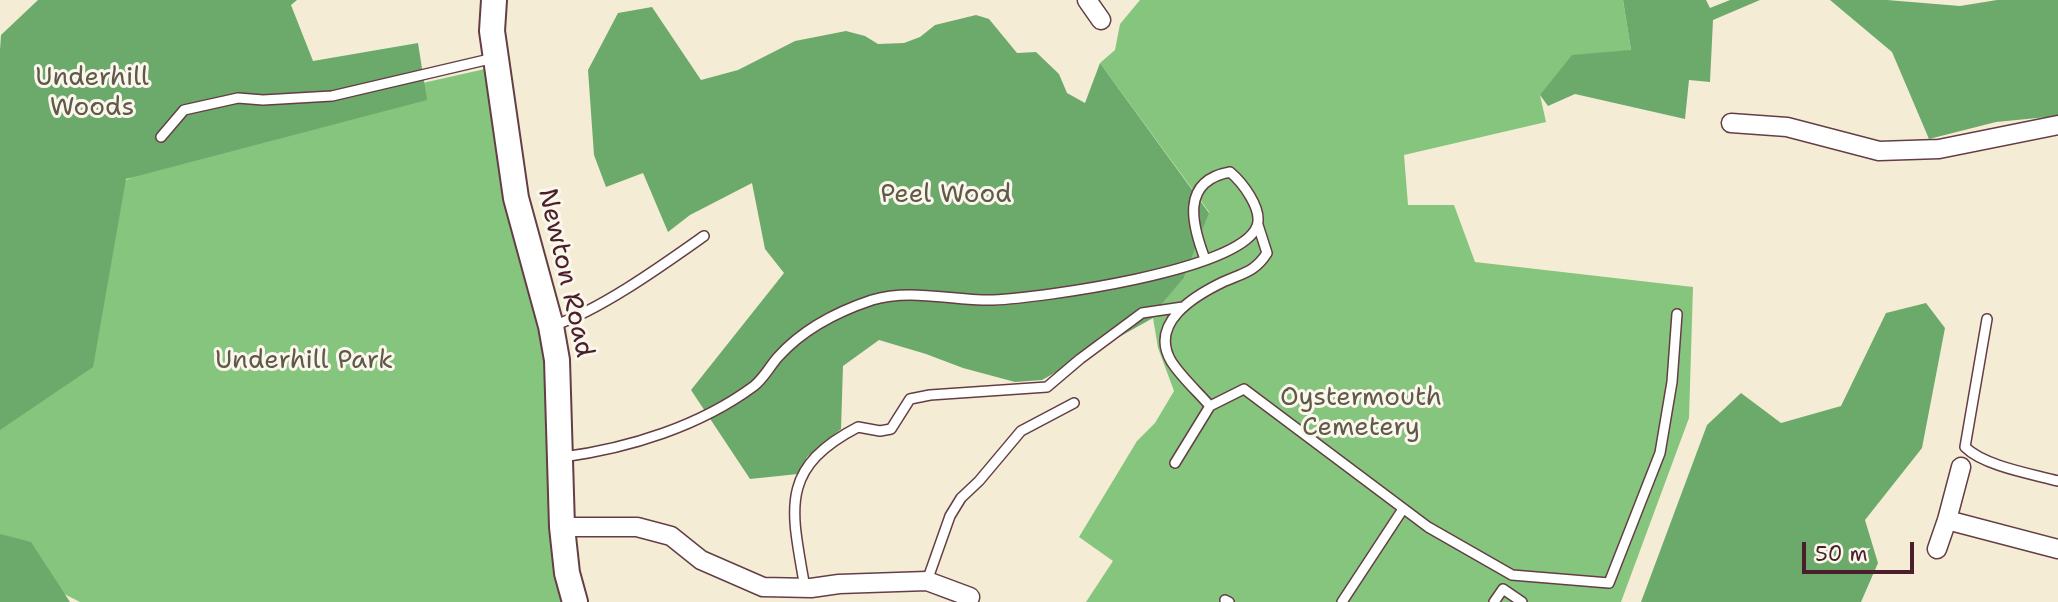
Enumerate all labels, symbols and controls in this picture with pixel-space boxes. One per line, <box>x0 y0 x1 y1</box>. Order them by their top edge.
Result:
park label: Underhill Woods <box>35 62 149 124</box>
park label: Peel Wood <box>880 179 1012 211</box>
street label: Newton Road <box>530 185 600 361</box>
park label: Underhill Park <box>215 345 393 377</box>
park label: Oystermouth Cemetery <box>1280 382 1442 444</box>
scale bar <box>1806 528 1918 572</box>
text: 50 m <box>1815 540 1868 568</box>

